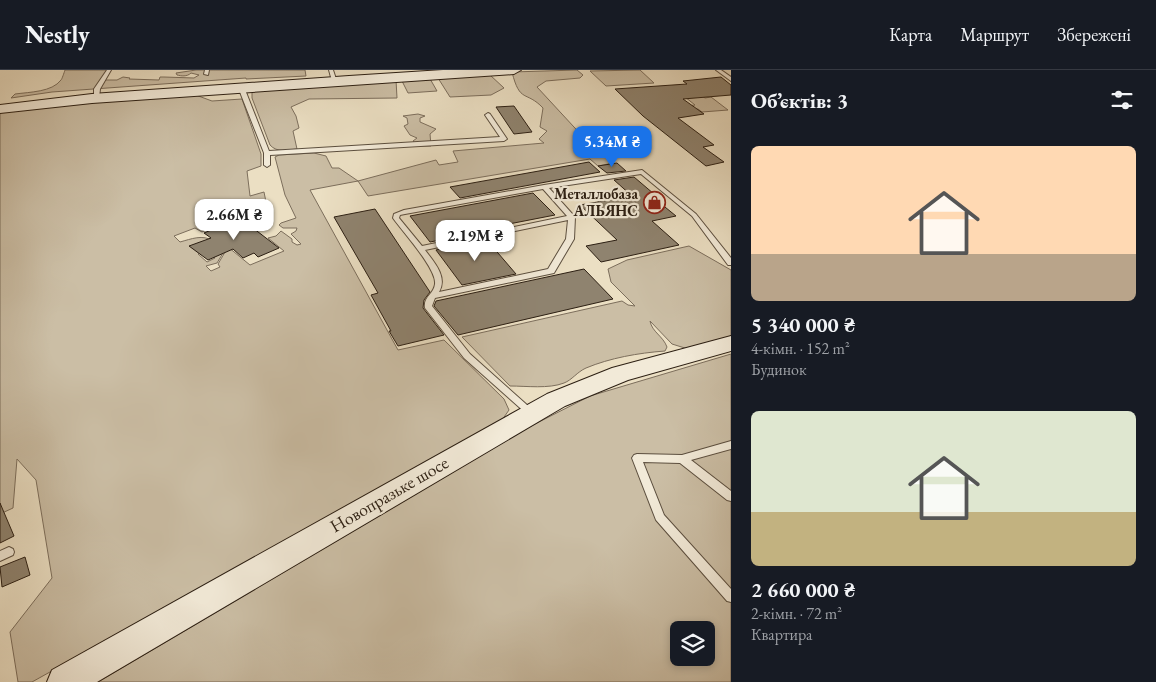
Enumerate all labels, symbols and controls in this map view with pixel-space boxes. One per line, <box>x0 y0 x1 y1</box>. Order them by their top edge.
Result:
text: Nestly <box>25 19 90 50</box>
text: Карта <box>889 23 932 46</box>
text: Маршрут <box>960 23 1029 46</box>
text: Збережені <box>1057 23 1131 46</box>
icon: filters <box>1108 86 1136 114</box>
text: Об’єктів: 3 <box>751 87 848 114</box>
pin: 5.34M ₴ <box>566 126 658 168</box>
text: 5.34M ₴ <box>584 131 640 152</box>
icon: home <box>899 178 989 268</box>
place label: Металлобаза АЛЬЯНС <box>554 184 638 220</box>
shop icon: Металлобаза АЛЬЯНС <box>642 190 666 214</box>
pin: 2.66M ₴ <box>188 198 280 241</box>
text: 2.66M ₴ <box>206 204 262 225</box>
pin: 2.19M ₴ <box>429 220 521 262</box>
text: 2.19M ₴ <box>447 225 503 246</box>
text: 5 340 000 ₴ <box>751 311 855 338</box>
text: 4-кімн. · 152 m² <box>751 338 850 359</box>
text: Будинок <box>751 359 807 380</box>
icon: home <box>899 443 989 533</box>
street label: Новопразьке шосе <box>326 451 452 537</box>
text: 2 660 000 ₴ <box>751 576 855 603</box>
text: 2-кімн. · 72 m² <box>751 603 842 624</box>
map controls <box>670 621 715 666</box>
button: layers <box>670 621 715 666</box>
text: Квартира <box>751 624 812 645</box>

